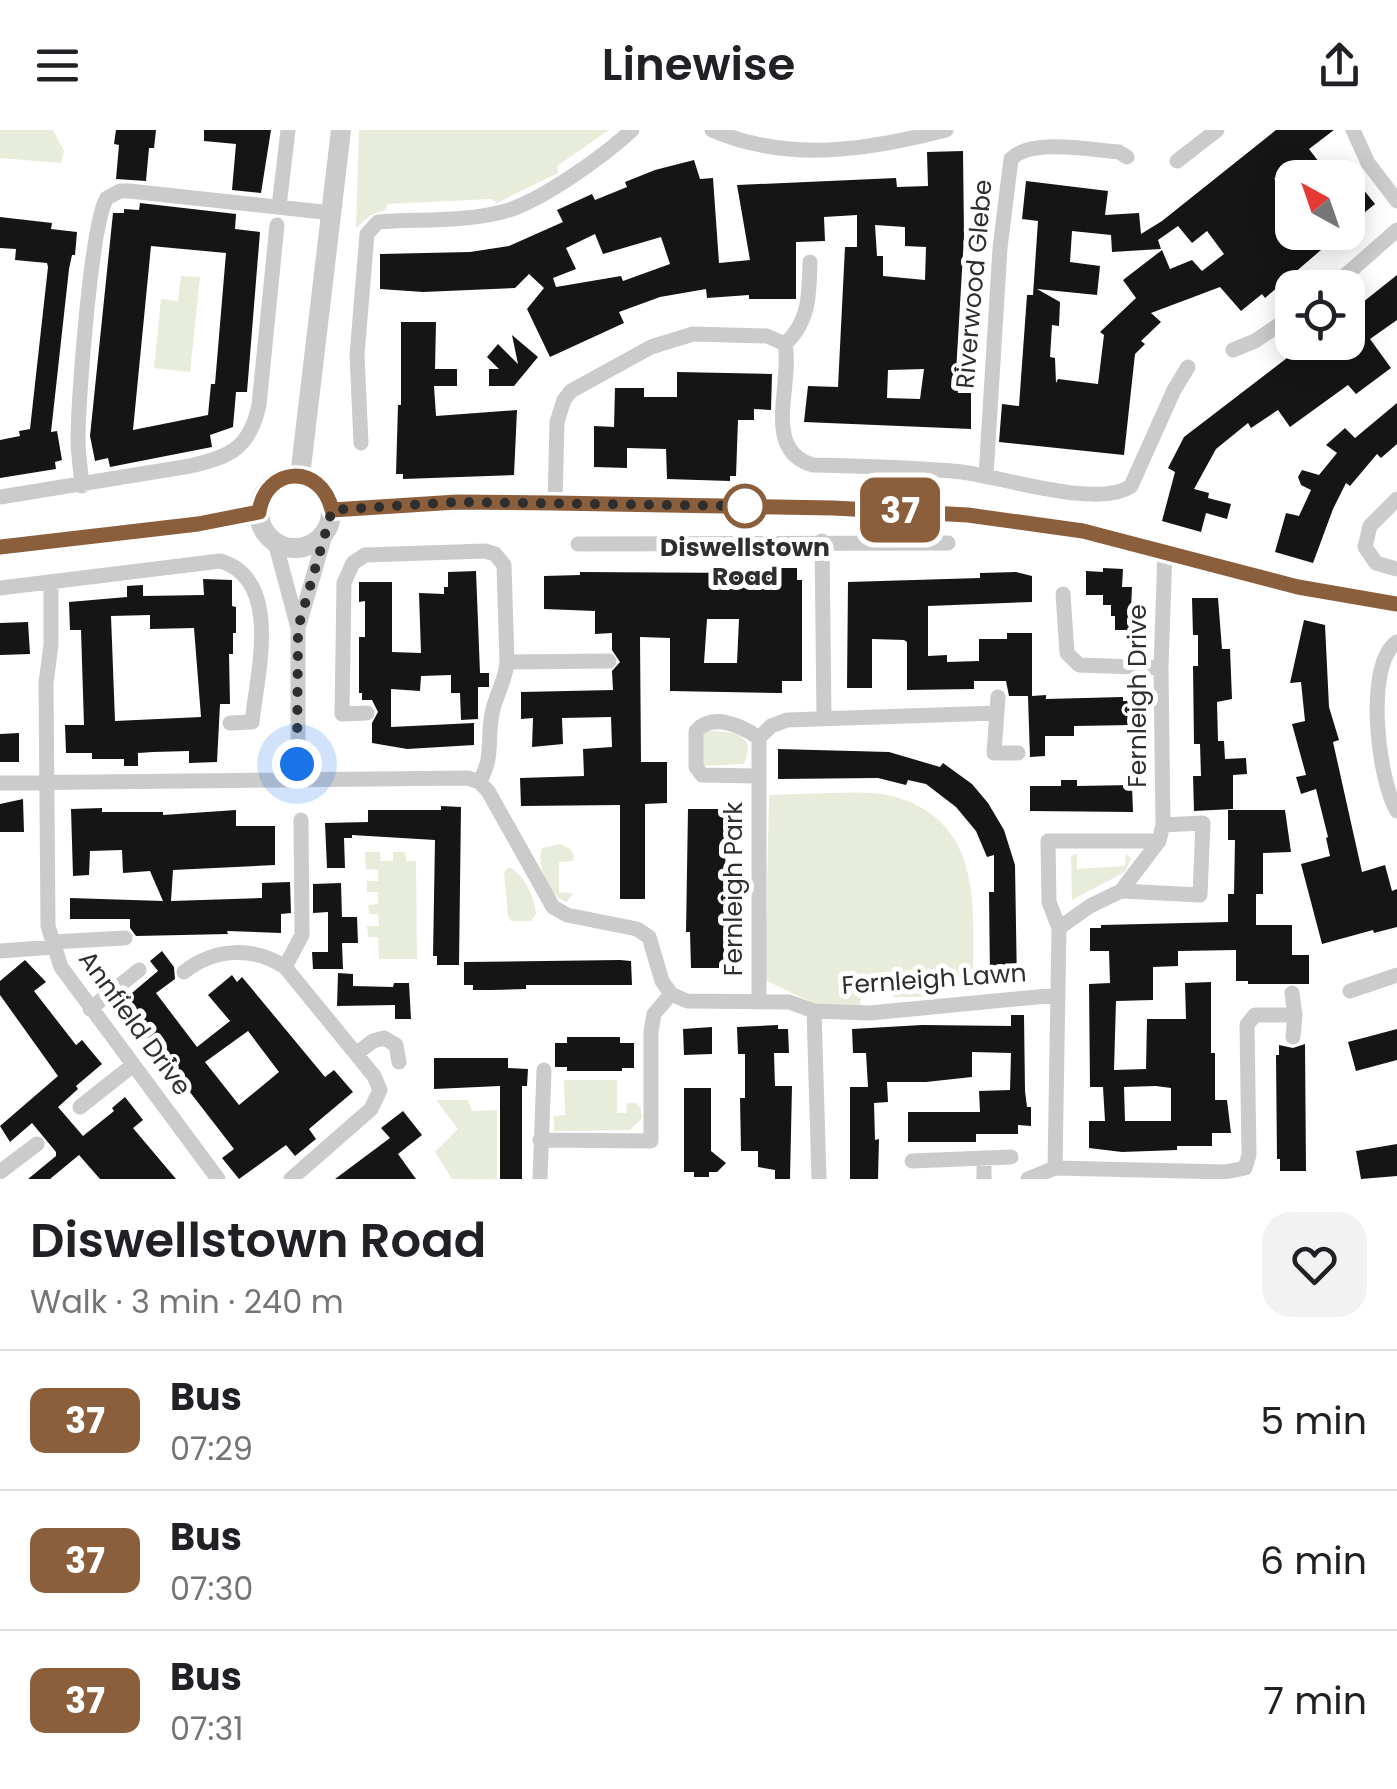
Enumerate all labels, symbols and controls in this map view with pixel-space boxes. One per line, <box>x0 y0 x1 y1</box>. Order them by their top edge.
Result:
text: Linewise <box>602 33 795 96</box>
icon: menu <box>30 38 85 93</box>
icon: share <box>1312 38 1367 93</box>
north arrow <box>1275 160 1365 250</box>
map controls <box>1275 160 1365 360</box>
street label: Riverwood Glebe <box>947 178 1001 390</box>
button: locate <box>1275 270 1365 360</box>
line badge: 37 <box>855 478 945 542</box>
marker: Diswellstown Road <box>724 485 766 527</box>
text: 37 <box>880 486 920 535</box>
place label: Diswellstown Road <box>660 530 830 594</box>
street label: Fernleigh Drive <box>1120 604 1155 788</box>
your location <box>272 739 322 789</box>
street label: Fernleigh Park <box>716 802 751 976</box>
street label: Annfield Drive <box>71 943 199 1103</box>
street label: Fernleigh Lawn <box>840 955 1028 1003</box>
text: Diswellstown Road <box>30 1207 486 1274</box>
button: heart <box>1262 1212 1367 1317</box>
text: Walk · 3 min · 240 m <box>30 1279 344 1324</box>
text: Bus <box>170 1370 242 1423</box>
text: 5 min <box>1260 1394 1367 1447</box>
text: 37 <box>65 1396 105 1445</box>
text: 07:29 <box>170 1426 253 1471</box>
text: Bus <box>170 1510 242 1563</box>
text: 6 min <box>1260 1534 1367 1587</box>
text: 37 <box>65 1536 105 1585</box>
text: 07:30 <box>170 1566 253 1611</box>
text: Bus <box>170 1650 242 1703</box>
text: 7 min <box>1263 1674 1367 1727</box>
text: 37 <box>65 1676 105 1725</box>
text: 07:31 <box>170 1706 243 1751</box>

